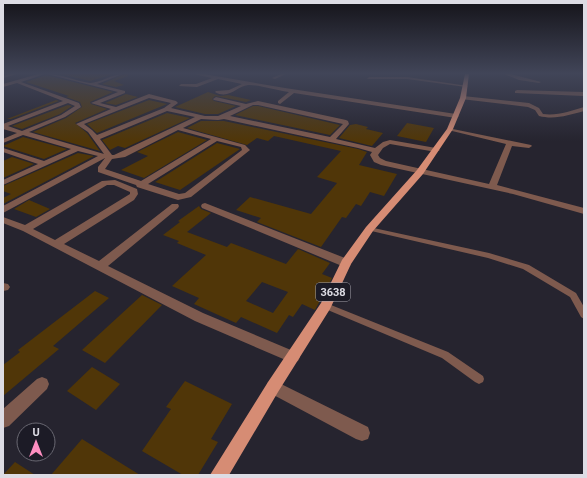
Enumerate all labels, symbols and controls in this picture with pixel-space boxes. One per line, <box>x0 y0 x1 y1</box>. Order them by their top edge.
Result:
road number: 3638 <box>316 283 350 301</box>
north arrow <box>16 422 56 462</box>
text: U <box>32 426 40 439</box>

